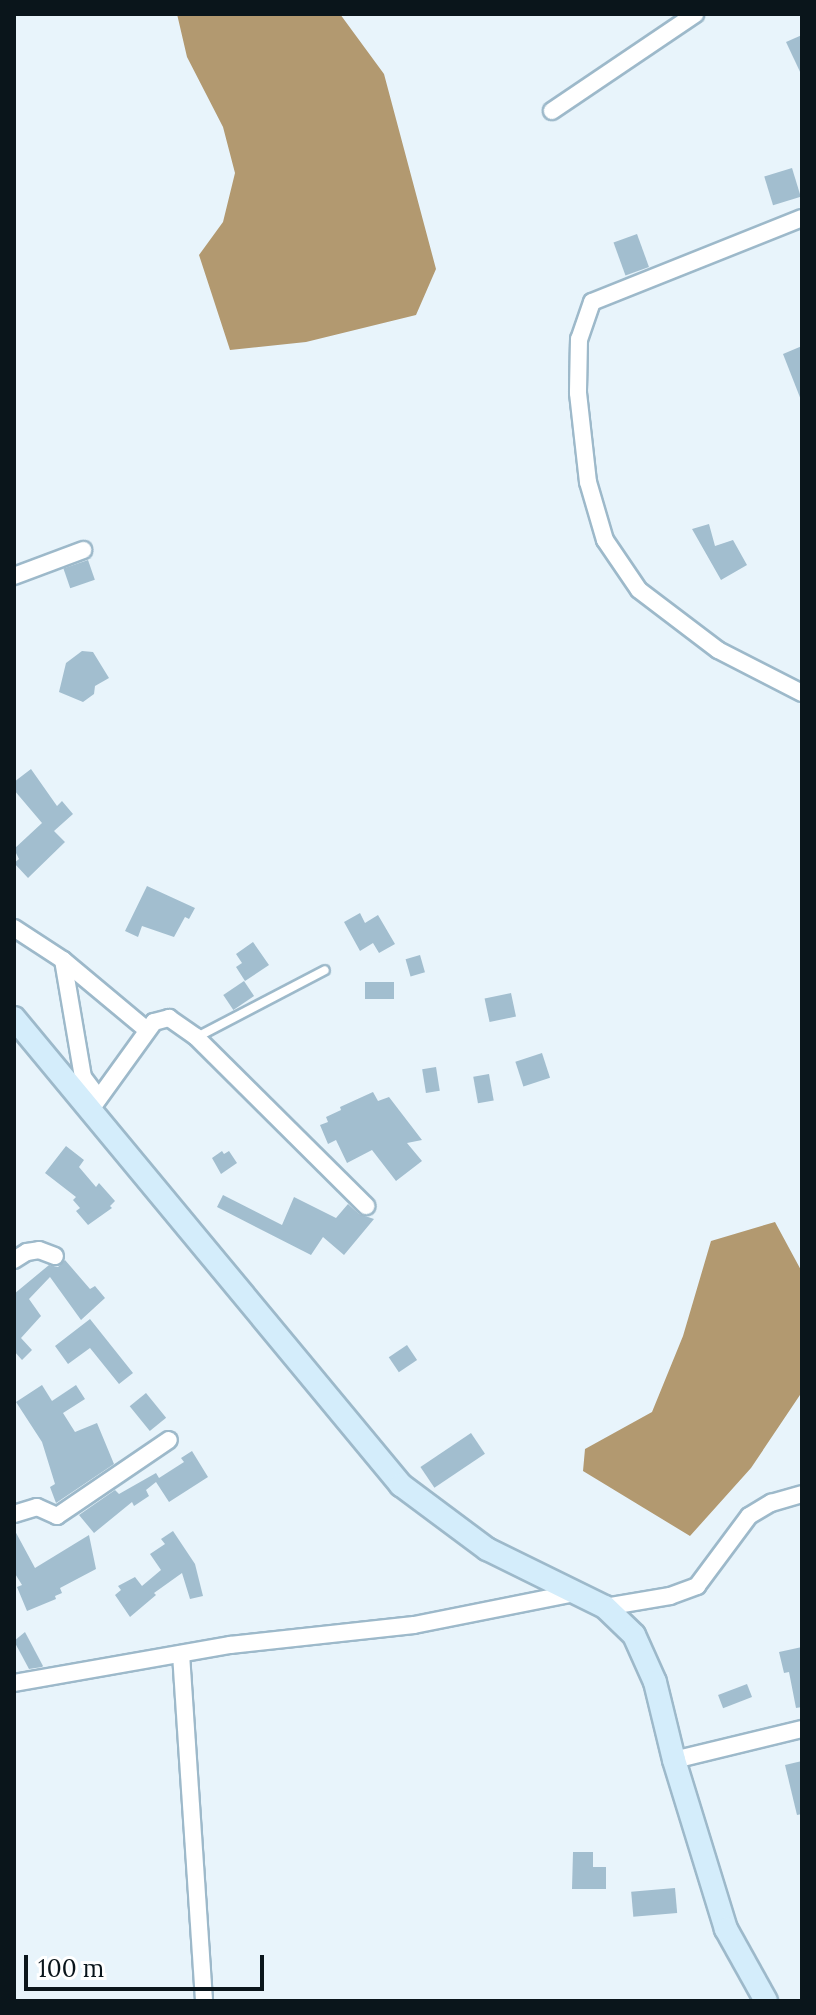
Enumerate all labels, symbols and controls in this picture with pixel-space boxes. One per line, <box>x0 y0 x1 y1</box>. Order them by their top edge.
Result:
scale bar <box>28 1939 268 1989</box>
text: 100 m <box>38 1953 104 1984</box>

